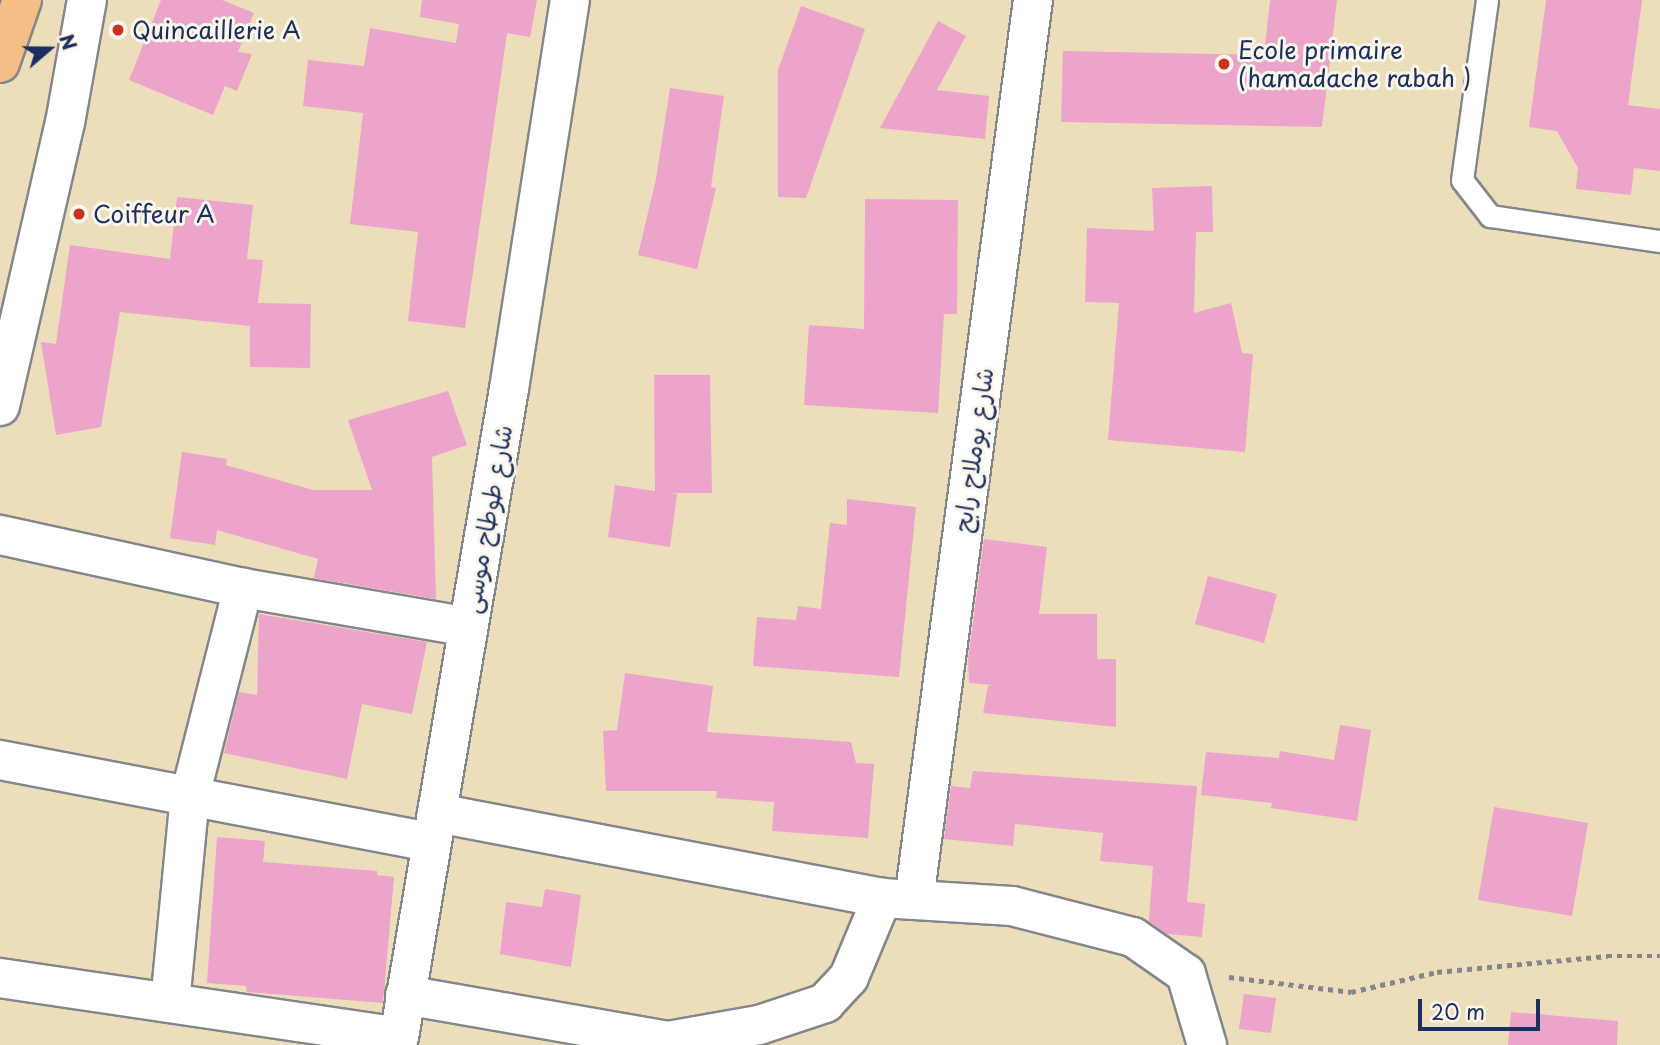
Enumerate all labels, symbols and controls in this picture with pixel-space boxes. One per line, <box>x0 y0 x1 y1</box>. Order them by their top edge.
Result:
north arrow <box>14 14 84 84</box>
place label: Quincaillerie A <box>132 16 302 44</box>
marker: Quincaillerie A <box>110 22 126 38</box>
text: N <box>53 30 84 54</box>
place label: Ecole primaire (hamadache rabah ) <box>1238 36 1474 92</box>
marker: Ecole primaire (hamadache rabah ) <box>1216 56 1232 72</box>
place label: Coiffeur A <box>93 200 214 228</box>
marker: Coiffeur A <box>71 206 87 222</box>
street label: شارع بوملاح رابح <box>947 366 999 534</box>
street label: شارع طوطاح موسى <box>456 422 518 616</box>
scale bar <box>1422 986 1544 1030</box>
text: 20 m <box>1431 995 1485 1027</box>

